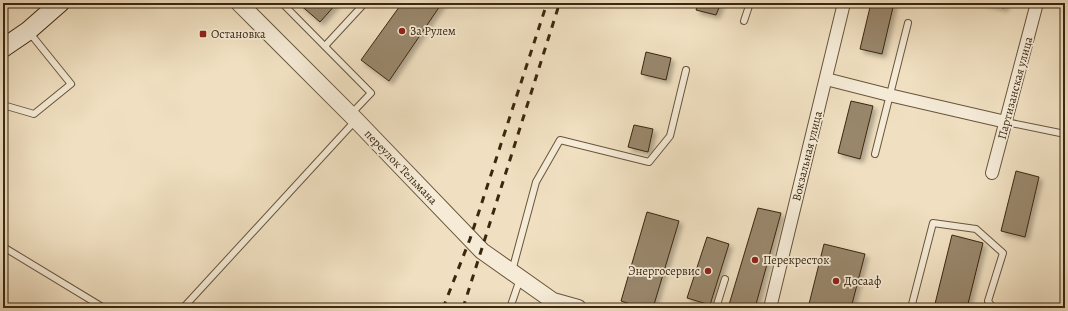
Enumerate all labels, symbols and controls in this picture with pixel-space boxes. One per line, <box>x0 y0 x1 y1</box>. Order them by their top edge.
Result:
place label: За Рулем <box>410 23 456 39</box>
place label: Остановка <box>211 26 266 42</box>
marker: За Рулем <box>397 26 407 36</box>
marker: Остановка <box>198 29 208 39</box>
street label: Партизанская улица <box>994 34 1037 141</box>
street label: Вокзальная улица <box>788 109 826 203</box>
street label: переулок Тельмана <box>361 126 441 208</box>
place label: Перекресток <box>763 252 829 268</box>
marker: Перекресток <box>750 255 760 265</box>
place label: Энергосервис <box>628 263 700 279</box>
marker: Энергосервис <box>703 266 713 276</box>
place label: Досааф <box>844 273 881 289</box>
marker: Досааф <box>831 276 841 286</box>

